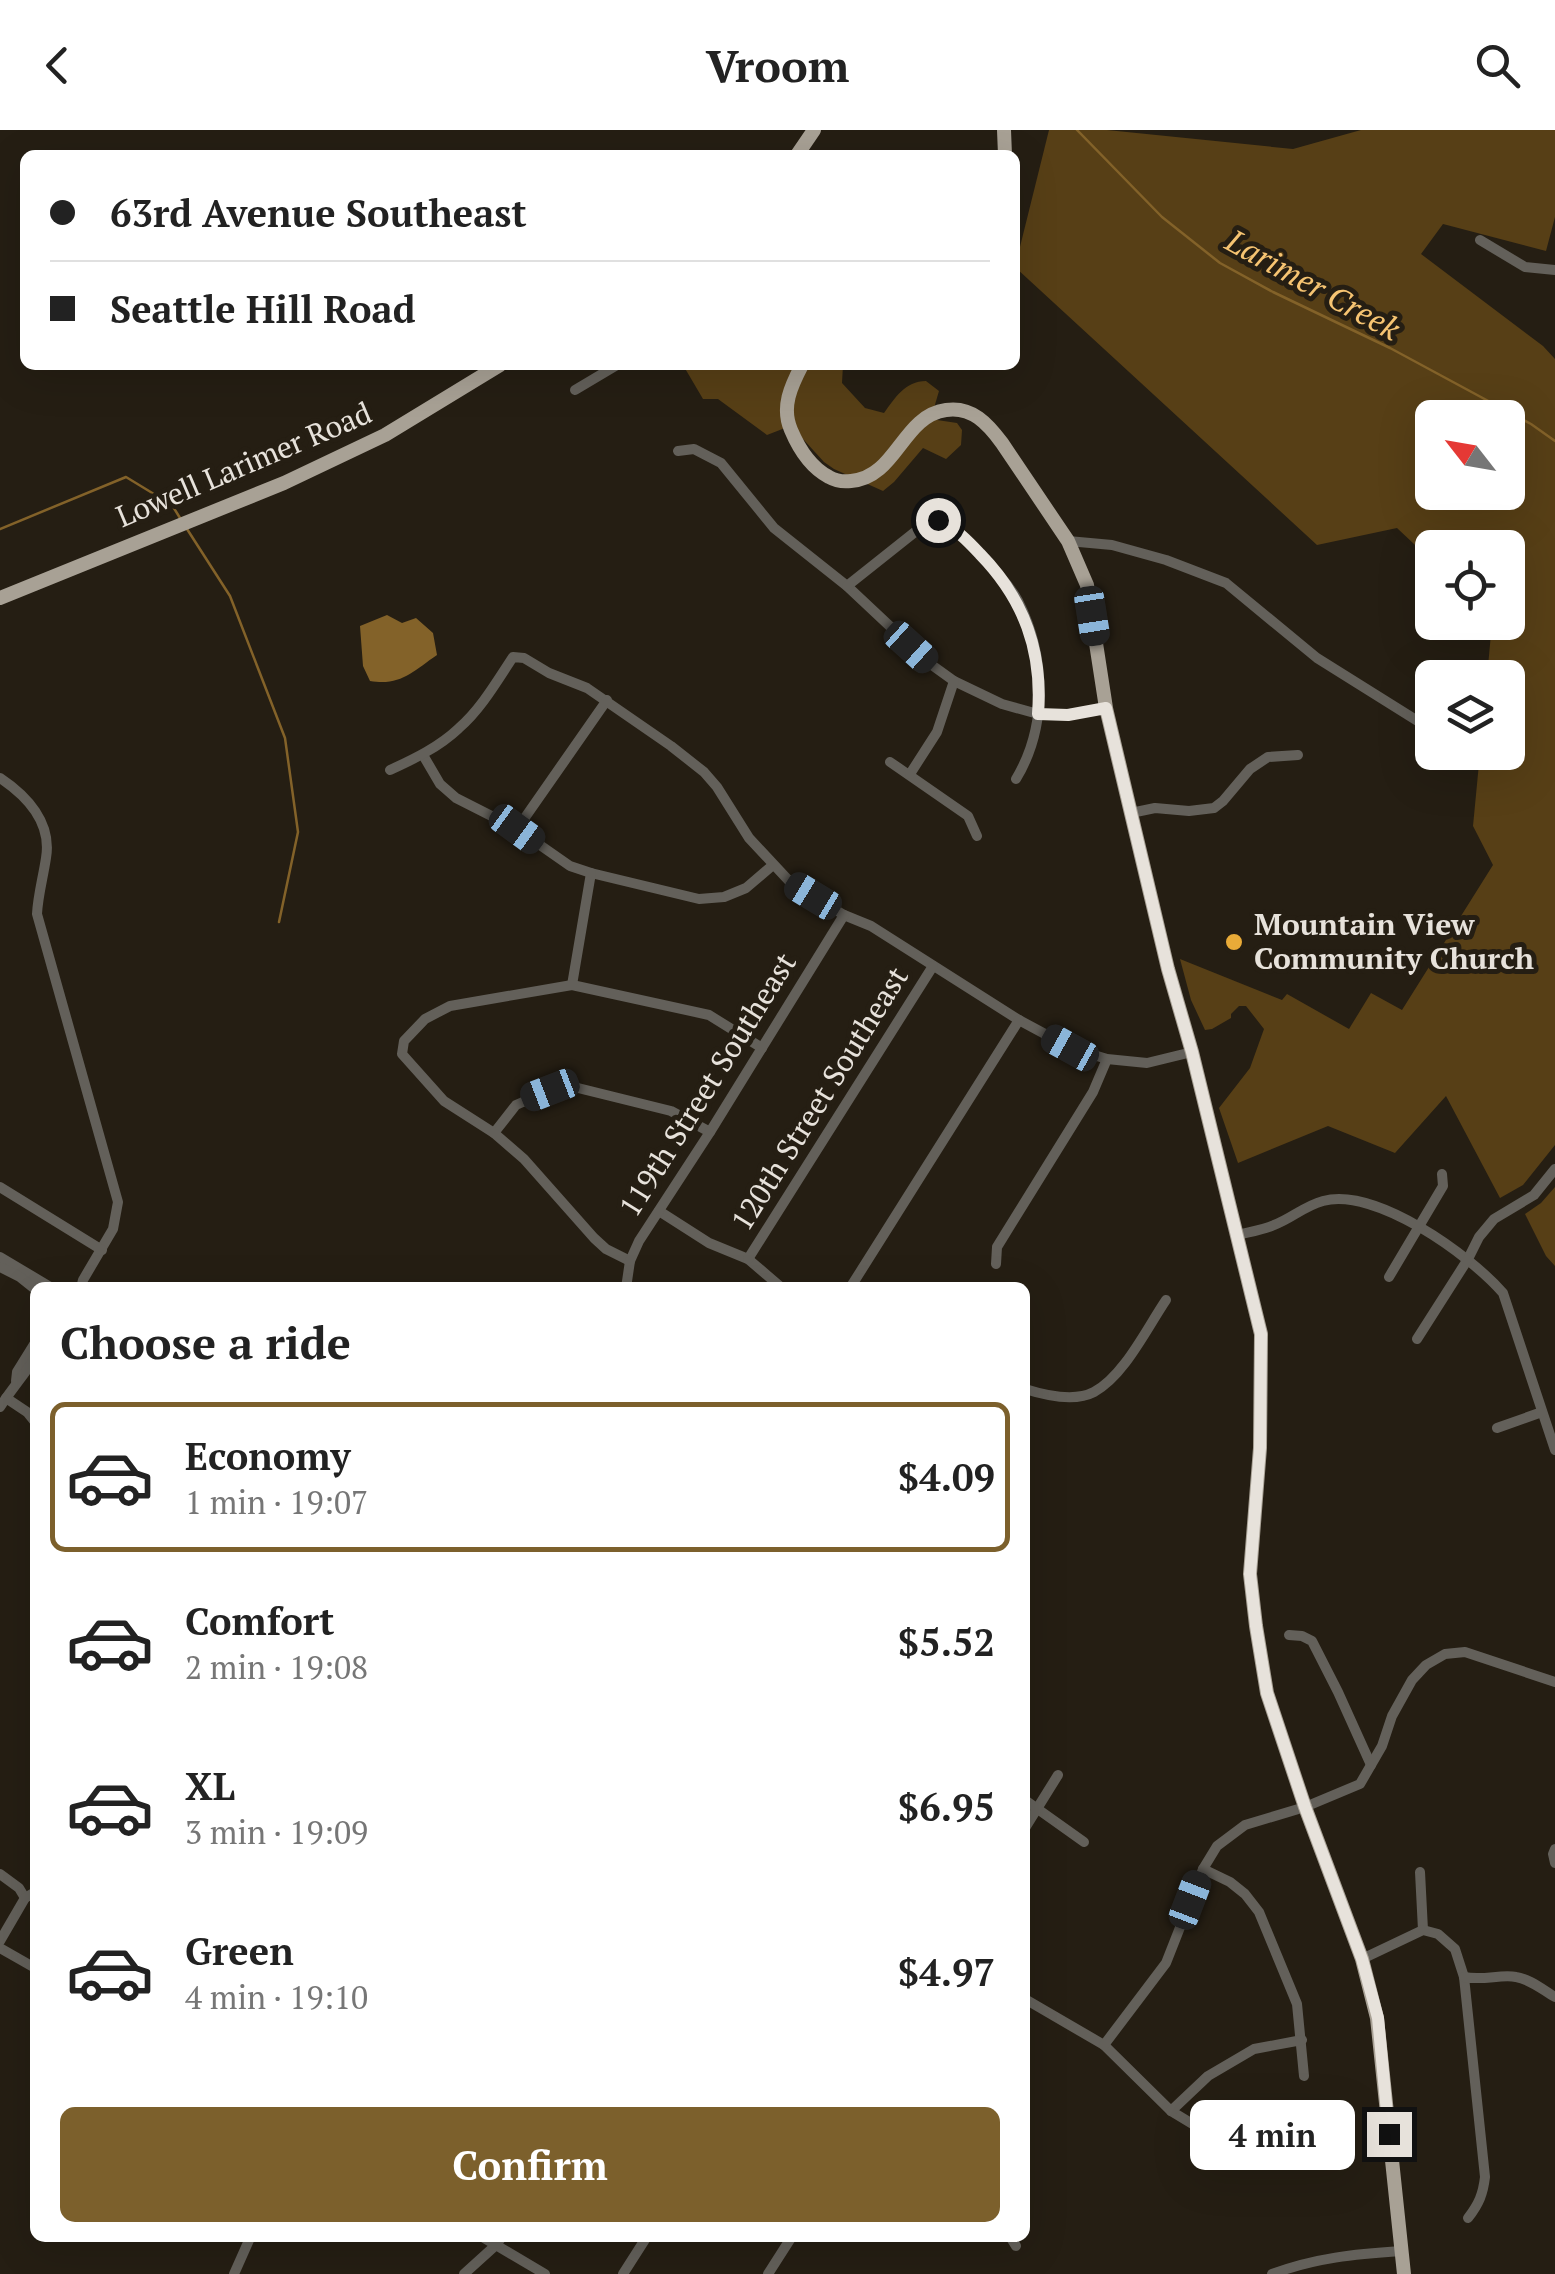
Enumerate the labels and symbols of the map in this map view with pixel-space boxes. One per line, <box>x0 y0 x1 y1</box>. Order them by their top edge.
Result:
water label: Larimer Creek <box>1218 219 1409 350</box>
street label: Lowell Larimer Road <box>110 392 377 536</box>
north arrow <box>1415 400 1525 510</box>
route start <box>916 498 961 543</box>
car <box>1072 584 1112 648</box>
car <box>879 616 943 678</box>
car <box>484 799 550 859</box>
car <box>780 868 846 924</box>
place label: Mountain View Community Church <box>1254 904 1534 978</box>
marker: Mountain View Community Church <box>1223 931 1245 953</box>
street label: 119th Street Southeast <box>610 945 805 1224</box>
street label: 120th Street Southeast <box>722 959 917 1238</box>
car <box>1036 1020 1104 1076</box>
car <box>517 1065 583 1115</box>
car <box>1165 1867 1215 1933</box>
callout: 4 min <box>1189 2099 1354 2169</box>
route end <box>1367 2112 1412 2157</box>

